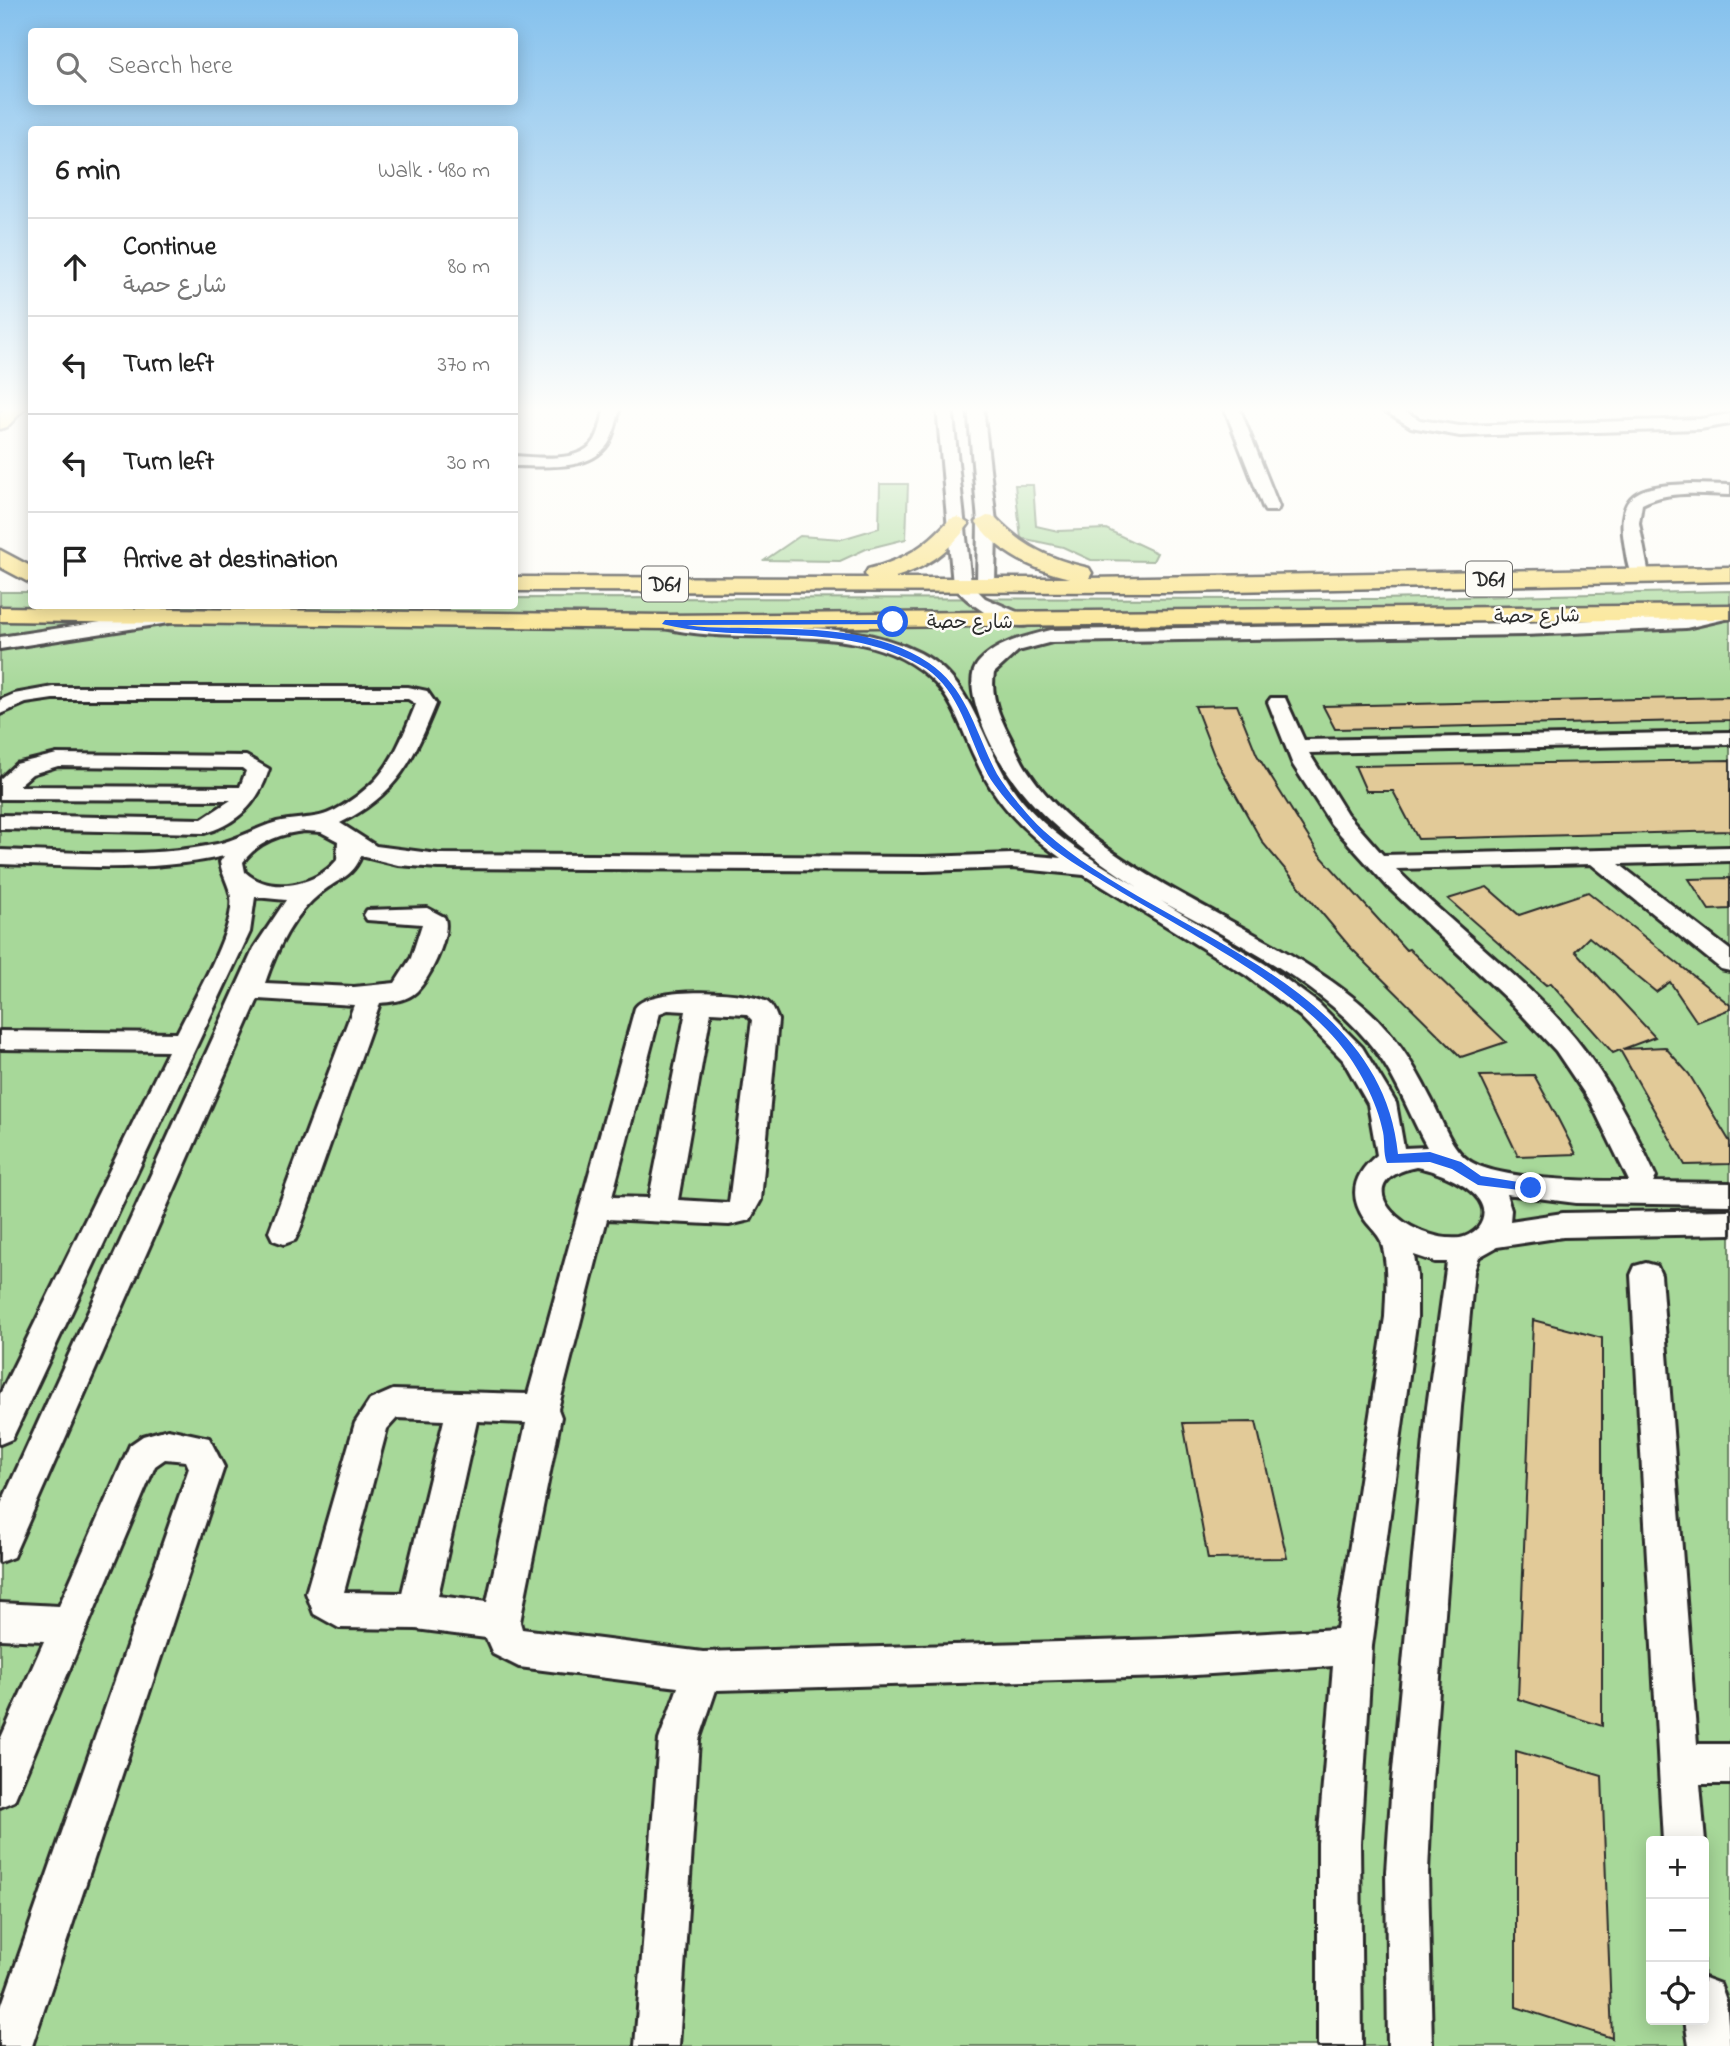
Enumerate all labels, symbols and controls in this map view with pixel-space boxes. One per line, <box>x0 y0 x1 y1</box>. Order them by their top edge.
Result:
search box <box>28 28 518 105</box>
icon: search <box>52 48 90 86</box>
text: Search here <box>108 48 233 86</box>
text: 6 min <box>56 150 120 194</box>
text: Walk · 480 m <box>378 155 490 188</box>
text: Continue <box>123 229 216 267</box>
icon: ahead <box>56 248 94 286</box>
text: 80 m <box>448 251 490 284</box>
text: شارع حصة <box>123 270 227 303</box>
icon: left <box>56 346 94 384</box>
text: Turn left <box>123 346 214 384</box>
text: 370 m <box>437 349 490 382</box>
icon: left <box>56 444 94 482</box>
text: Turn left <box>123 444 214 482</box>
text: 30 m <box>447 447 490 480</box>
icon: arrive <box>56 542 94 580</box>
text: Arrive at destination <box>123 542 338 580</box>
road number: D61 <box>1466 562 1512 596</box>
road number: D61 <box>642 566 688 602</box>
street label: شارع حصة <box>1494 603 1580 632</box>
route start <box>877 606 908 637</box>
street label: شارع حصة <box>927 610 1013 637</box>
route end <box>1515 1172 1546 1203</box>
map controls <box>1646 1836 1709 2025</box>
button: + <box>1646 1836 1709 1899</box>
button: − <box>1646 1899 1709 1962</box>
button: locate <box>1646 1962 1709 2025</box>

